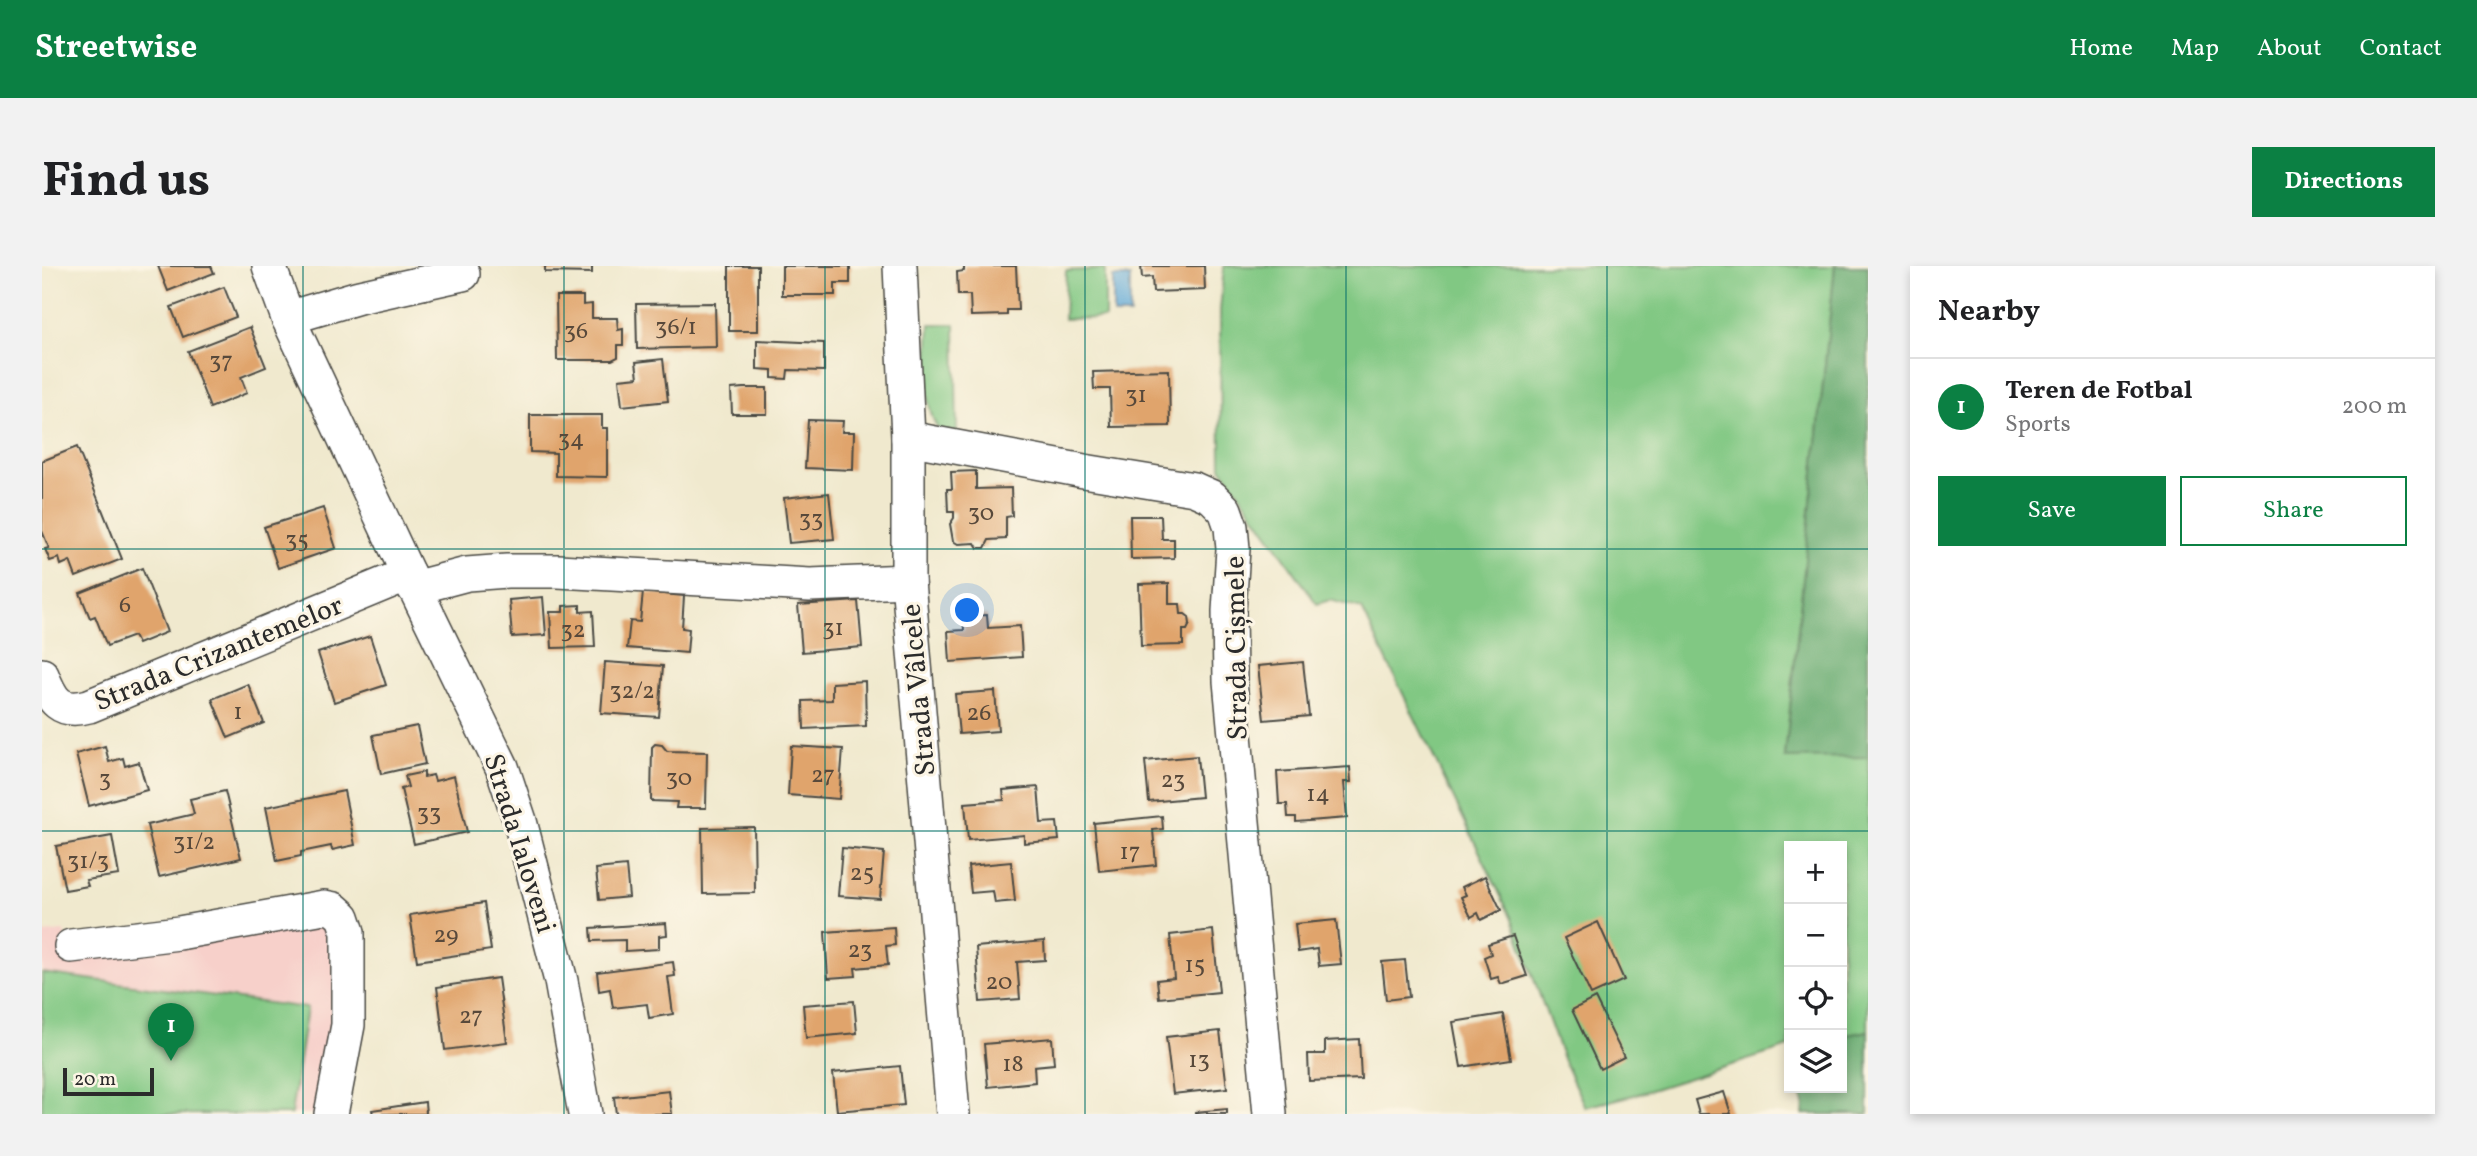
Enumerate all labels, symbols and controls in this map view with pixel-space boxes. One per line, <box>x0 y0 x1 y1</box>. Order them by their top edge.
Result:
text: Streetwise <box>35 26 197 72</box>
text: Home <box>2069 32 2133 66</box>
text: Map <box>2171 32 2219 66</box>
text: About <box>2257 32 2322 66</box>
text: Contact <box>2360 32 2442 66</box>
button: Directions <box>2252 147 2435 217</box>
text: Find us <box>42 148 210 217</box>
text: Nearby <box>1938 291 2040 333</box>
house number: 36/1 <box>655 311 697 345</box>
house number: 36 <box>564 315 588 349</box>
house number: 37 <box>209 345 233 379</box>
text: Teren de Fotbal <box>2005 373 2193 409</box>
house number: 31 <box>1125 379 1147 413</box>
text: 1 <box>1956 391 1966 423</box>
text: 200 m <box>2342 391 2407 423</box>
text: Sports <box>2005 409 2071 441</box>
house number: 34 <box>558 423 584 457</box>
button: Save <box>1938 476 2166 546</box>
button: Share <box>2180 476 2407 546</box>
house number: 30 <box>968 497 994 531</box>
house number: 33 <box>799 503 823 537</box>
house number: 35 <box>285 524 309 558</box>
street label: Strada Cișmele <box>1216 555 1259 741</box>
street label: Strada Crizantemelor <box>89 586 349 722</box>
house number: 6 <box>119 589 131 623</box>
your location <box>950 593 984 627</box>
street label: Strada Vâlcele <box>893 602 946 778</box>
house number: 31 <box>822 612 844 646</box>
house number: 32 <box>560 614 586 648</box>
house number: 32/2 <box>609 675 655 709</box>
house number: 1 <box>233 696 243 730</box>
house number: 26 <box>966 697 992 731</box>
street label: Strada Ialoveni <box>473 749 564 938</box>
house number: 27 <box>811 759 835 793</box>
house number: 30 <box>666 762 692 796</box>
house number: 3 <box>99 763 111 797</box>
house number: 23 <box>1161 764 1185 798</box>
house number: 14 <box>1306 778 1330 812</box>
house number: 33 <box>417 797 441 831</box>
house number: 31/2 <box>173 826 215 860</box>
house number: 17 <box>1120 836 1140 870</box>
map controls <box>1784 841 1847 1093</box>
button: + <box>1784 841 1847 904</box>
house number: 31/3 <box>67 845 109 879</box>
house number: 25 <box>850 857 874 891</box>
button: − <box>1784 904 1847 967</box>
house number: 29 <box>433 919 459 953</box>
house number: 23 <box>848 934 872 968</box>
house number: 15 <box>1185 949 1205 983</box>
house number: 20 <box>985 966 1013 1000</box>
button: locate <box>1784 967 1847 1030</box>
house number: 27 <box>459 1000 483 1034</box>
pin: 1 <box>148 1003 194 1061</box>
button: layers <box>1784 1030 1847 1093</box>
house number: 13 <box>1188 1044 1210 1078</box>
house number: 18 <box>1002 1048 1024 1082</box>
scale bar <box>63 1065 154 1097</box>
text: 20 m <box>74 1067 116 1093</box>

